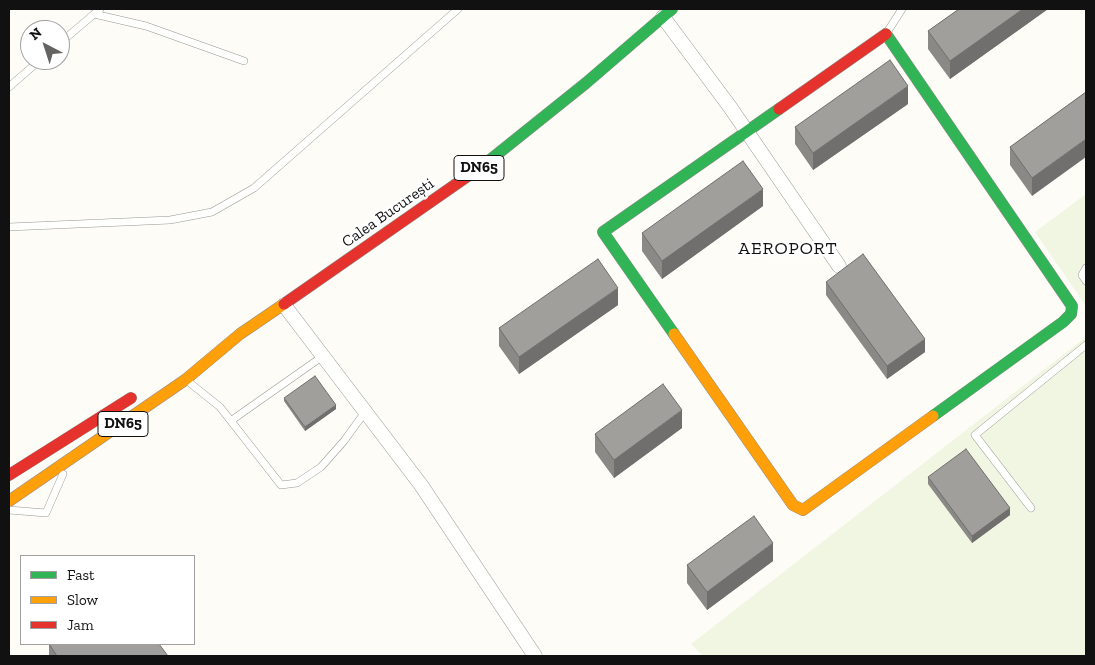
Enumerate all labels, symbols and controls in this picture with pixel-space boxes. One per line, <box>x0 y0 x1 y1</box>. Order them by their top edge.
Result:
north arrow <box>20 20 70 70</box>
text: N <box>26 24 45 44</box>
road number: DN65 <box>454 156 504 180</box>
street label: Calea București <box>338 174 438 252</box>
district label: AEROPORT <box>737 238 839 260</box>
road number: DN65 <box>98 412 148 436</box>
legend <box>20 555 195 645</box>
text: Fast <box>67 566 95 584</box>
text: Slow <box>67 591 98 609</box>
text: Jam <box>67 616 94 634</box>

